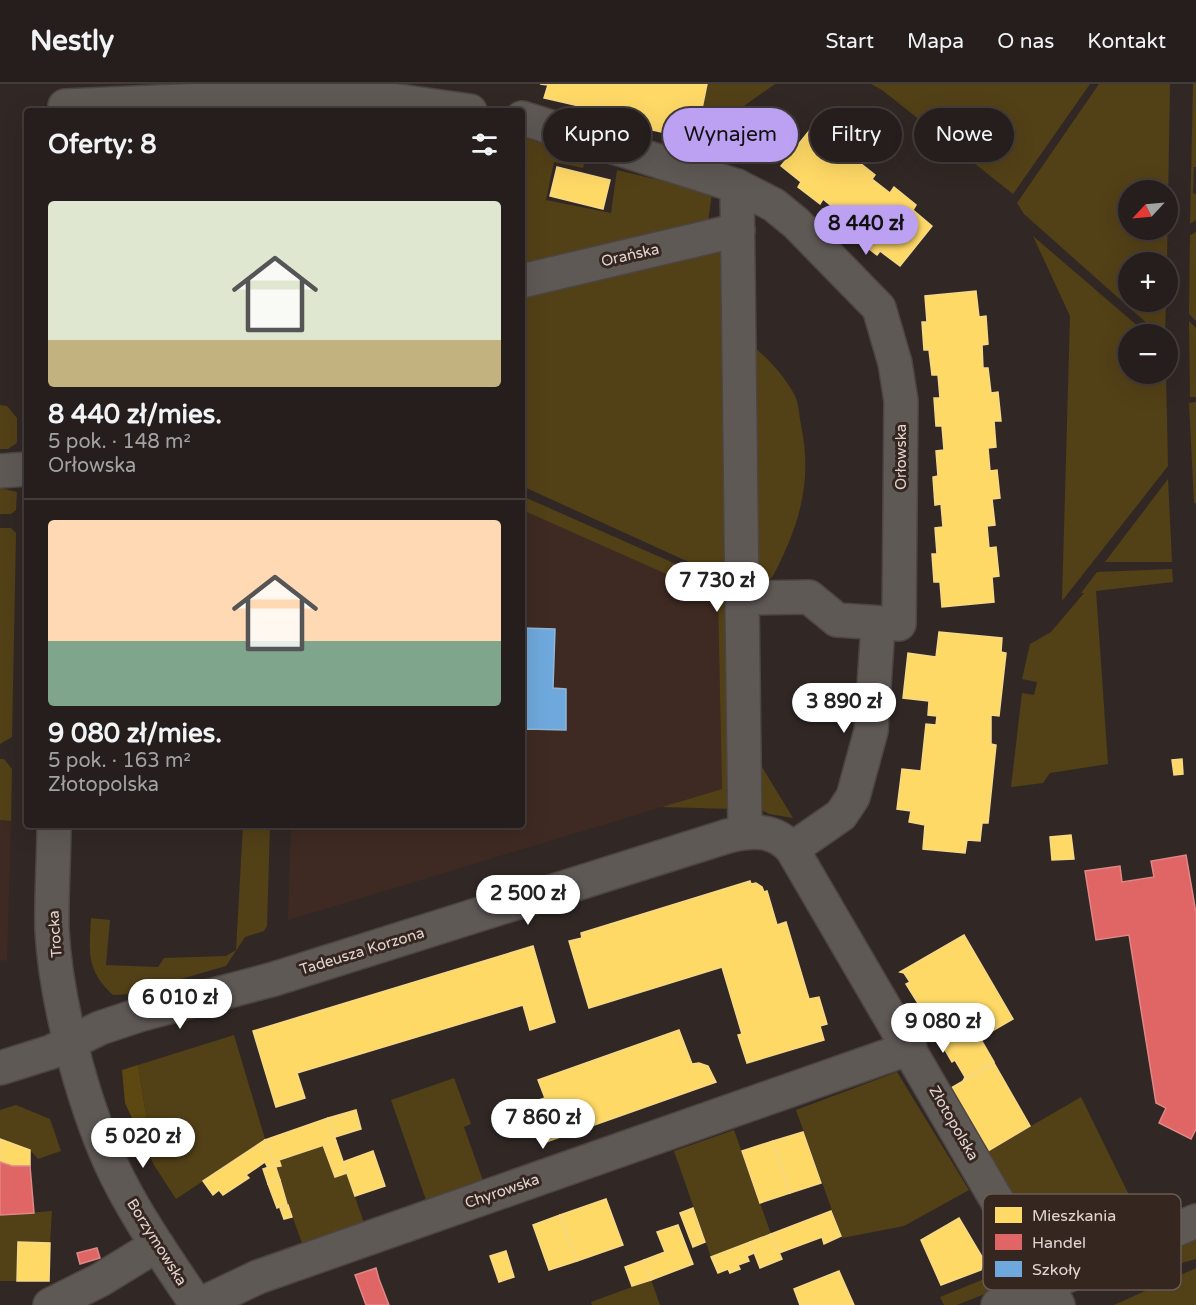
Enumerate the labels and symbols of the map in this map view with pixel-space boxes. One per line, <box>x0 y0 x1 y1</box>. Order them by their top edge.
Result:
north arrow <box>1118 180 1178 240</box>
pin: 8 440 zł <box>804 205 928 256</box>
street label: Orańska <box>599 240 661 270</box>
street label: Orłowska <box>892 424 910 490</box>
pin: 7 730 zł <box>655 562 779 613</box>
pin: 3 890 zł <box>782 683 906 734</box>
pin: 2 500 zł <box>466 875 590 926</box>
street label: Trocka <box>44 910 66 958</box>
street label: Tadeusza Korzona <box>297 923 427 979</box>
pin: 6 010 zł <box>118 979 242 1030</box>
pin: 9 080 zł <box>881 1003 1005 1054</box>
street label: Złotopolska <box>925 1082 983 1164</box>
pin: 7 860 zł <box>481 1099 605 1150</box>
pin: 5 020 zł <box>81 1118 205 1169</box>
street label: Chyrowska <box>462 1170 542 1212</box>
legend <box>983 1194 1181 1290</box>
street label: Borzymowska <box>123 1195 191 1289</box>
text: Mieszkania <box>1032 1206 1116 1226</box>
text: Handel <box>1032 1233 1086 1253</box>
text: Szkoły <box>1032 1260 1081 1280</box>

